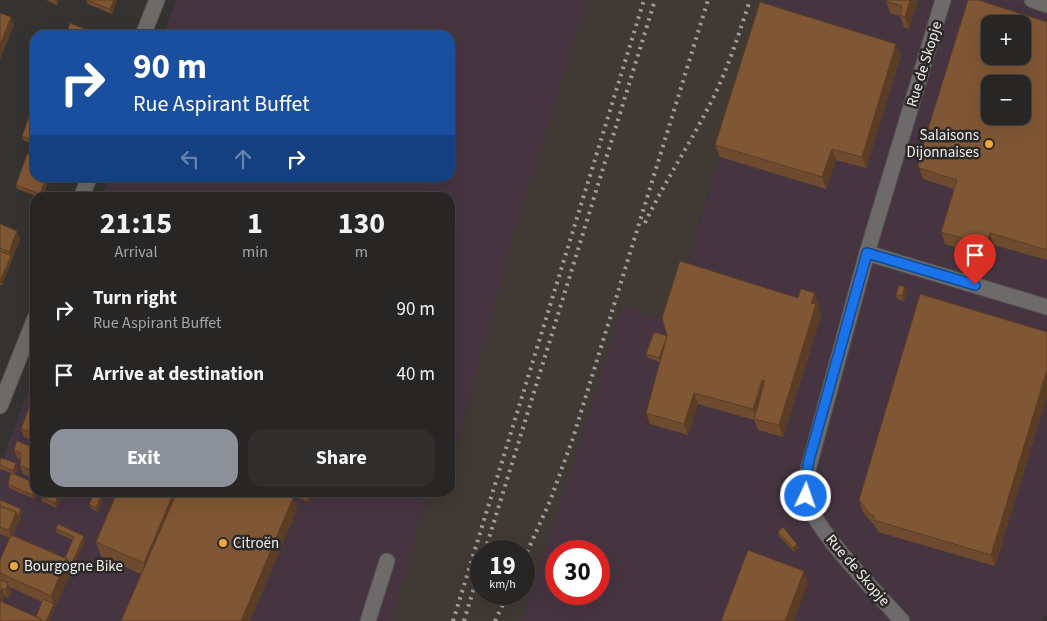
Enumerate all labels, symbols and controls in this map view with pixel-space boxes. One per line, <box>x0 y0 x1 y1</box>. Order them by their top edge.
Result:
map controls <box>981 15 1031 125</box>
button: + <box>981 15 1031 65</box>
street label: Rue de Skopje <box>901 19 947 110</box>
text: 90 m <box>133 42 207 92</box>
icon: right <box>50 50 115 115</box>
button: − <box>981 75 1031 125</box>
text: Rue Aspirant Buffet <box>133 88 310 120</box>
place label: Salaisons Dijonnaises <box>907 125 979 163</box>
marker: Salaisons Dijonnaises <box>983 138 995 150</box>
icon: left <box>176 145 204 173</box>
icon: ahead <box>229 145 257 173</box>
icon: right <box>282 145 310 173</box>
text: 21:15 <box>100 202 172 245</box>
text: 1 <box>247 202 263 245</box>
text: 130 <box>338 202 385 245</box>
pin <box>954 234 996 285</box>
text: Arrival <box>114 241 157 263</box>
text: min <box>242 241 268 263</box>
text: m <box>355 241 368 263</box>
icon: arrive <box>961 241 989 269</box>
text: Turn right <box>93 285 177 312</box>
icon: right <box>50 296 78 324</box>
text: 90 m <box>397 296 435 323</box>
text: Rue Aspirant Buffet <box>93 312 221 334</box>
icon: arrive <box>50 361 78 389</box>
text: Arrive at destination <box>93 361 264 388</box>
text: 40 m <box>397 361 435 388</box>
button: Exit <box>50 429 238 487</box>
button: Share <box>248 429 435 487</box>
position arrow <box>779 469 831 521</box>
street label: Rue de Skopje <box>821 530 895 611</box>
place label: Citroën <box>233 533 279 554</box>
marker: Citroën <box>217 537 229 549</box>
speed limit sign: 30 <box>545 540 610 605</box>
text: 19 <box>489 548 516 584</box>
place label: Bourgogne Bike <box>24 556 123 577</box>
marker: Bourgogne Bike <box>8 560 20 572</box>
text: km/h <box>489 576 516 593</box>

